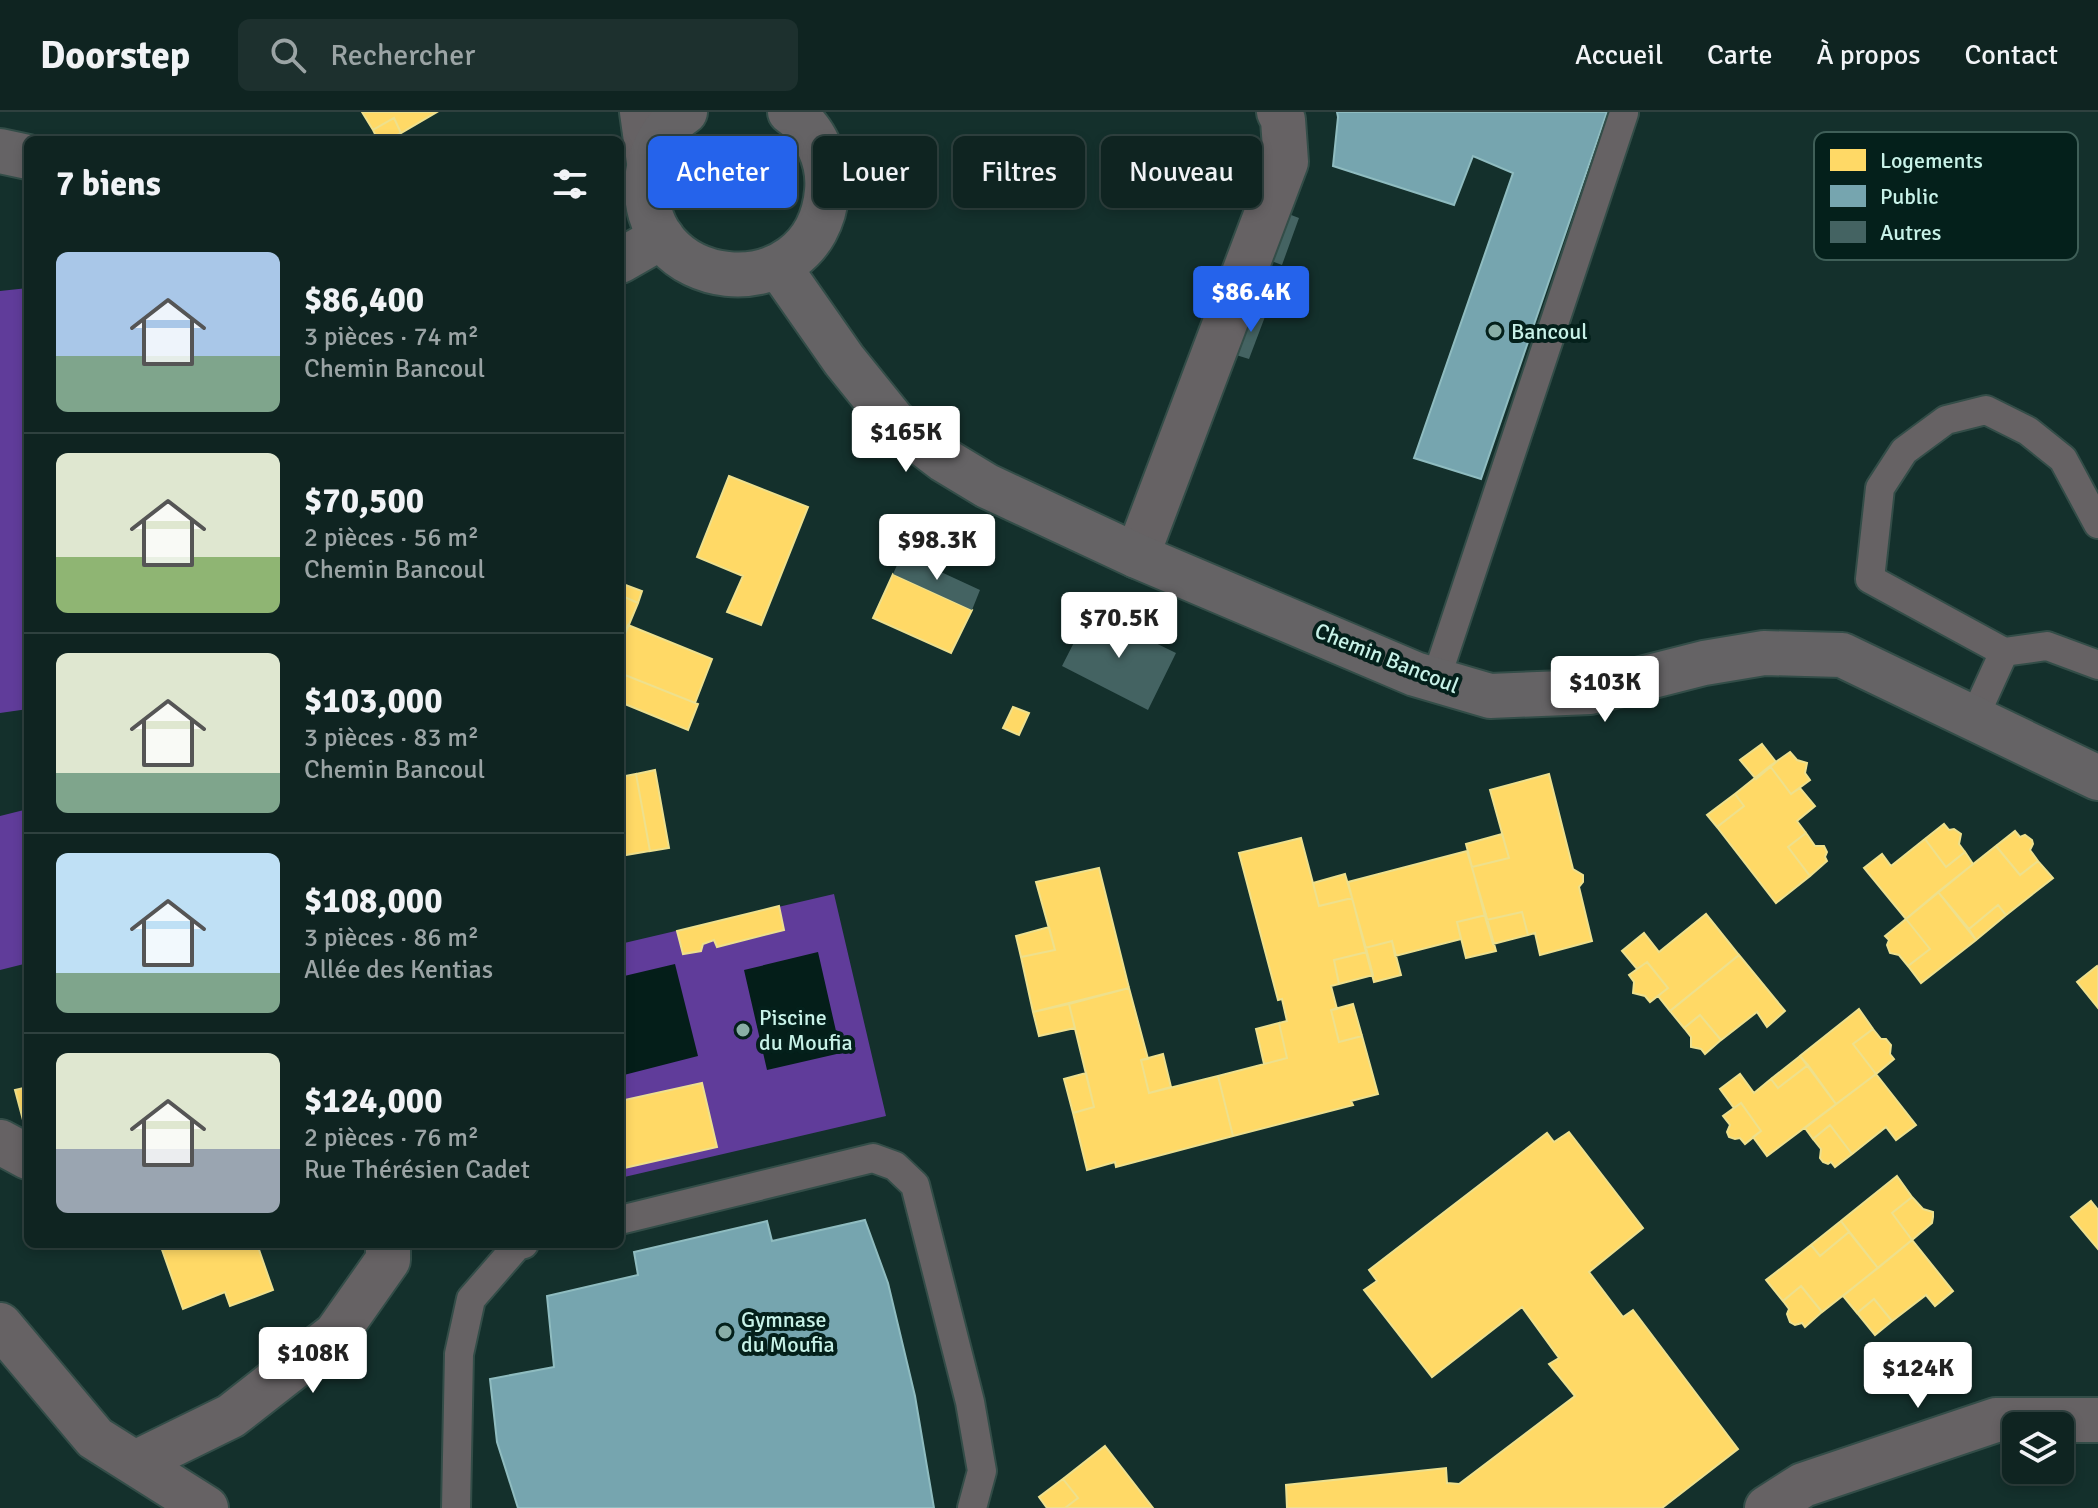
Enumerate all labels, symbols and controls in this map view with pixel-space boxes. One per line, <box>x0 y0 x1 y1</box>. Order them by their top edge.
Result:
search box <box>238 19 798 91</box>
text: Doorstep <box>40 32 190 79</box>
icon: search <box>266 33 310 77</box>
text: Rechercher <box>330 37 475 74</box>
text: Accueil <box>1575 38 1663 72</box>
text: Carte <box>1707 38 1772 72</box>
text: À propos <box>1816 38 1921 72</box>
text: Contact <box>1965 38 2058 72</box>
legend <box>1814 132 2078 260</box>
chip: Acheter <box>648 136 797 208</box>
chip: Louer <box>813 136 937 208</box>
chip: Filtres <box>953 136 1085 208</box>
chip: Nouveau <box>1101 136 1262 208</box>
text: Logements <box>1880 147 1983 174</box>
icon: filters <box>548 162 592 206</box>
text: 7 biens <box>56 163 161 205</box>
text: Public <box>1880 183 1939 210</box>
text: Autres <box>1880 219 1941 246</box>
pin: $86.4K <box>1186 266 1316 334</box>
text: $86.4K <box>1211 276 1291 308</box>
text: $86,400 <box>304 279 424 321</box>
icon: home <box>120 284 216 380</box>
place label: Bancoul <box>1511 318 1588 345</box>
text: 3 pièces · 74 m² <box>304 321 479 353</box>
marker: Bancoul <box>1486 322 1504 340</box>
text: Chemin Bancoul <box>304 353 485 385</box>
pin: $165K <box>850 406 962 474</box>
text: $165K <box>870 416 942 448</box>
text: $70,500 <box>304 480 424 522</box>
icon: home <box>120 485 216 581</box>
pin: $98.3K <box>872 514 1002 582</box>
text: 2 pièces · 56 m² <box>304 522 479 554</box>
text: $98.3K <box>897 524 977 556</box>
text: Chemin Bancoul <box>304 554 485 586</box>
pin: $70.5K <box>1054 592 1184 660</box>
text: $70.5K <box>1079 602 1159 634</box>
street label: Chemin Bancoul <box>1311 617 1463 699</box>
pin: $103K <box>1549 656 1661 724</box>
text: $103K <box>1569 666 1641 698</box>
text: $103,000 <box>304 680 443 722</box>
icon: home <box>120 685 216 781</box>
text: 3 pièces · 83 m² <box>304 722 479 754</box>
text: Chemin Bancoul <box>304 754 485 786</box>
text: $108,000 <box>304 880 443 922</box>
icon: home <box>120 885 216 981</box>
text: 3 pièces · 86 m² <box>304 922 479 954</box>
text: Allée des Kentias <box>304 954 493 986</box>
place label: Piscine du Moufia <box>759 1004 853 1056</box>
marker: Piscine du Moufia <box>734 1021 752 1039</box>
text: $124,000 <box>304 1080 443 1122</box>
icon: home <box>120 1085 216 1181</box>
text: 2 pièces · 76 m² <box>304 1122 479 1154</box>
text: Rue Thérésien Cadet <box>304 1154 530 1186</box>
place label: Gymnase du Moufia <box>741 1306 835 1358</box>
marker: Gymnase du Moufia <box>716 1323 734 1341</box>
pin: $108K <box>257 1327 369 1395</box>
text: $108K <box>277 1337 349 1369</box>
pin: $124K <box>1862 1342 1974 1410</box>
text: $124K <box>1882 1352 1954 1384</box>
map controls <box>2002 1412 2074 1484</box>
button: layers <box>2002 1412 2074 1484</box>

